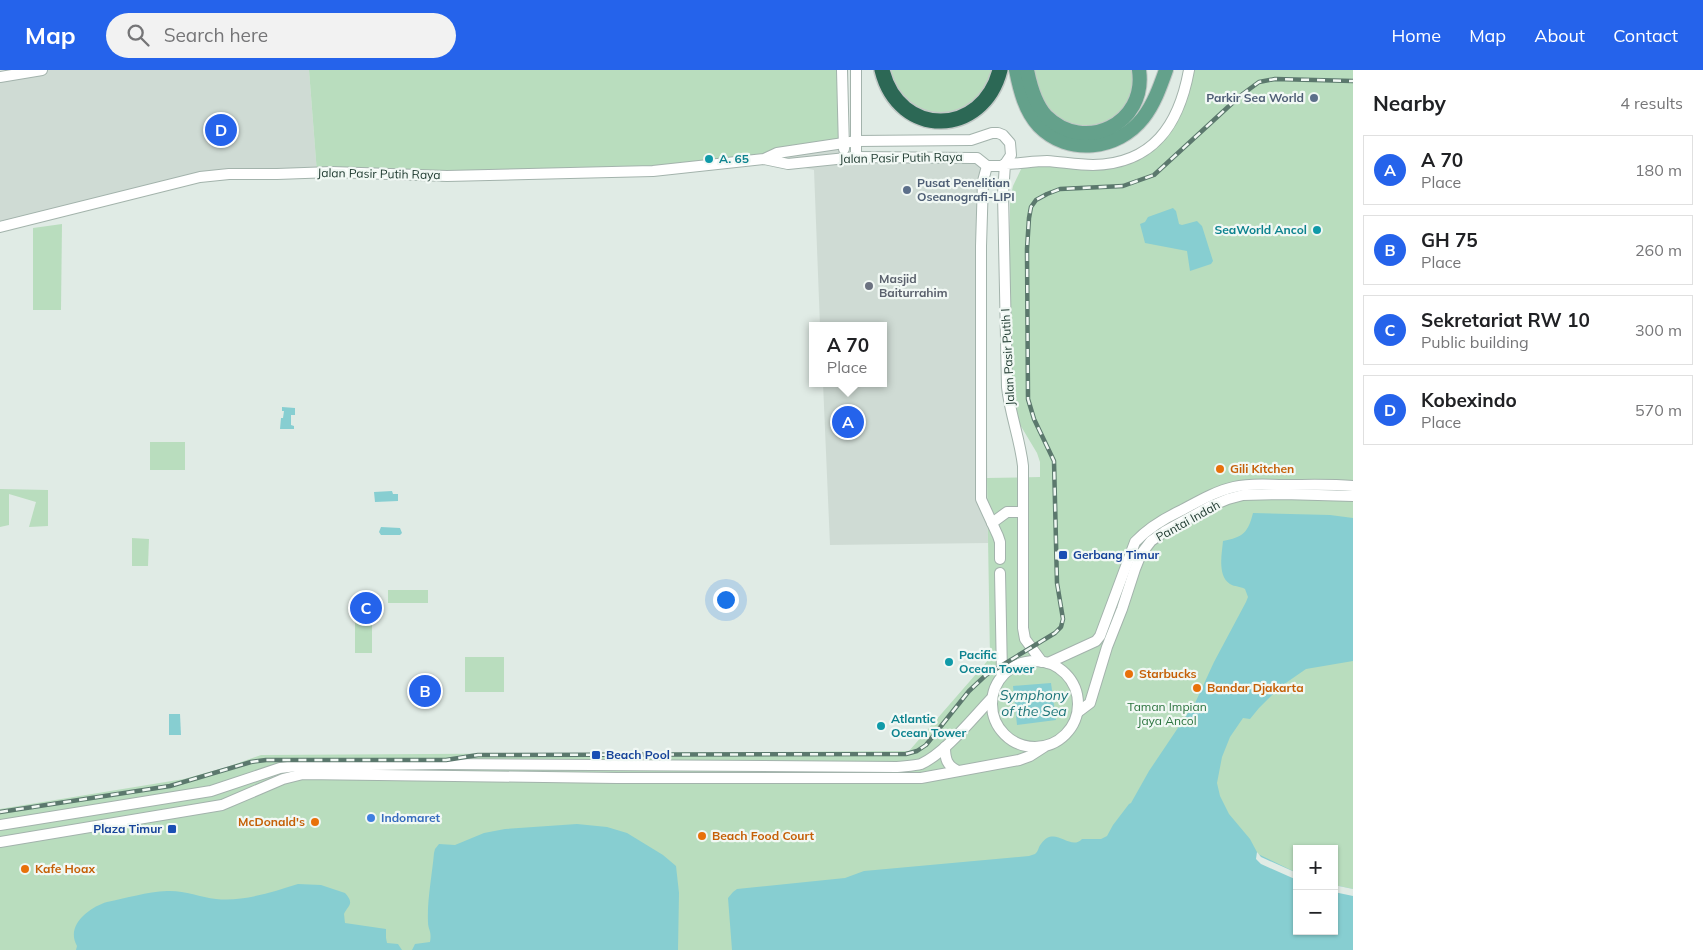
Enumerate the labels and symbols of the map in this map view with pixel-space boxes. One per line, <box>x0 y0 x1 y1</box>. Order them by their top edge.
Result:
place label: Parkir Sea World <box>1206 90 1304 105</box>
marker: Parkir Sea World <box>1308 92 1320 104</box>
pin: D <box>205 111 237 149</box>
street label: Jalan Pasir Putih Raya <box>839 149 963 166</box>
place label: A. 65 <box>719 151 749 166</box>
marker: A. 65 <box>703 153 715 165</box>
street label: Jalan Pasir Putih Raya <box>317 165 441 182</box>
place label: Pusat Penelitian Oseanografi-LIPI <box>917 175 1015 204</box>
marker: Pusat Penelitian Oseanografi-LIPI <box>901 184 913 196</box>
place label: SeaWorld Ancol <box>1214 222 1307 237</box>
marker: SeaWorld Ancol <box>1311 224 1323 236</box>
place label: Masjid Baiturrahim <box>879 271 948 300</box>
marker: Masjid Baiturrahim <box>863 280 875 292</box>
street label: Jalan Pasir Putih I <box>997 308 1018 406</box>
pin: A <box>832 403 864 441</box>
place label: Gili Kitchen <box>1230 461 1294 476</box>
marker: Gili Kitchen <box>1214 463 1226 475</box>
street label: Pantai Indah <box>1153 497 1222 544</box>
place label: Gerbang Timur <box>1073 547 1160 562</box>
marker: Gerbang Timur <box>1057 549 1069 561</box>
your location <box>713 587 739 613</box>
pin: C <box>350 589 382 627</box>
place label: Pacific Ocean Tower <box>959 647 1034 676</box>
marker: Pacific Ocean Tower <box>943 656 955 668</box>
place label: Starbucks <box>1139 666 1197 681</box>
marker: Starbucks <box>1123 668 1135 680</box>
pin: B <box>409 672 441 710</box>
place label: Bandar Djakarta <box>1207 680 1304 695</box>
marker: Bandar Djakarta <box>1191 682 1203 694</box>
water label: Symphony of the Sea <box>1000 686 1069 720</box>
park label: Taman Impian Jaya Ancol <box>1127 699 1207 728</box>
place label: Atlantic Ocean Tower <box>891 711 966 740</box>
marker: Atlantic Ocean Tower <box>875 720 887 732</box>
place label: Beach Pool <box>606 747 670 762</box>
marker: Beach Pool <box>590 749 602 761</box>
place label: Indomaret <box>381 810 441 825</box>
marker: Indomaret <box>365 812 377 824</box>
place label: McDonald's <box>238 814 305 829</box>
marker: McDonald's <box>309 816 321 828</box>
place label: Plaza Timur <box>93 821 162 836</box>
marker: Plaza Timur <box>166 823 178 835</box>
place label: Beach Food Court <box>712 828 815 843</box>
marker: Beach Food Court <box>696 830 708 842</box>
place label: Kafe Hoax <box>35 861 95 876</box>
marker: Kafe Hoax <box>19 863 31 875</box>

